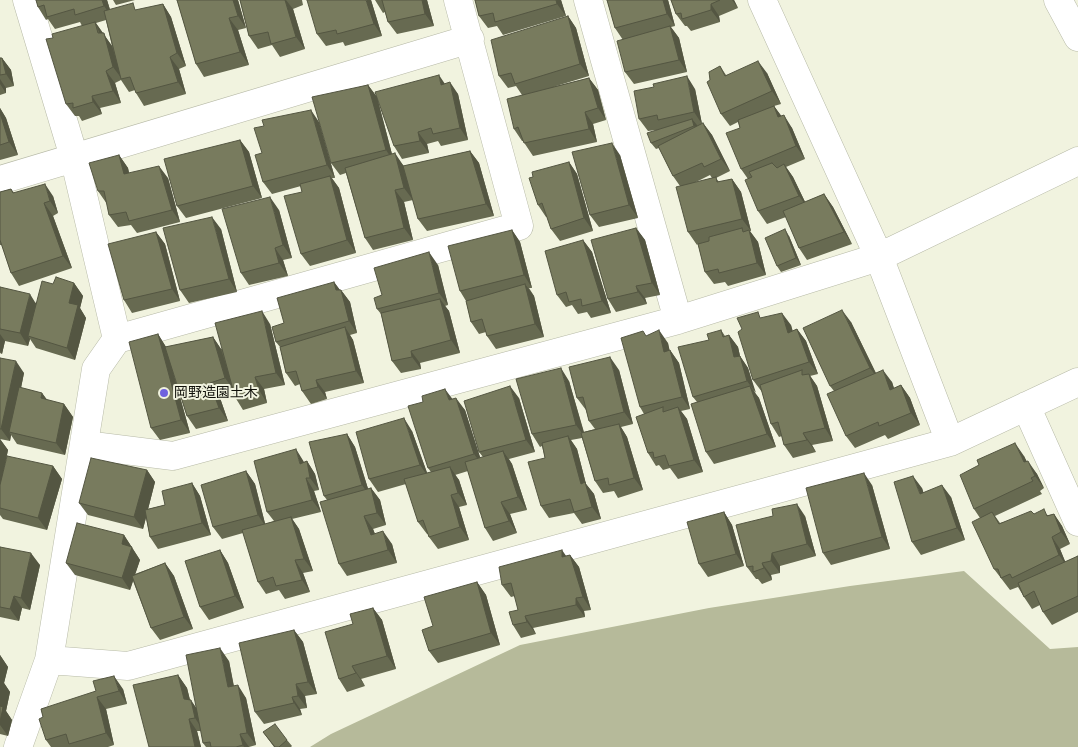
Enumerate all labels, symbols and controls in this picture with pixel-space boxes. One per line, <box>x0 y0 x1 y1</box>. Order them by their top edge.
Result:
place label: 岡野造園土木 <box>174 385 258 401</box>
marker: 岡野造園土木 <box>158 387 170 399</box>

